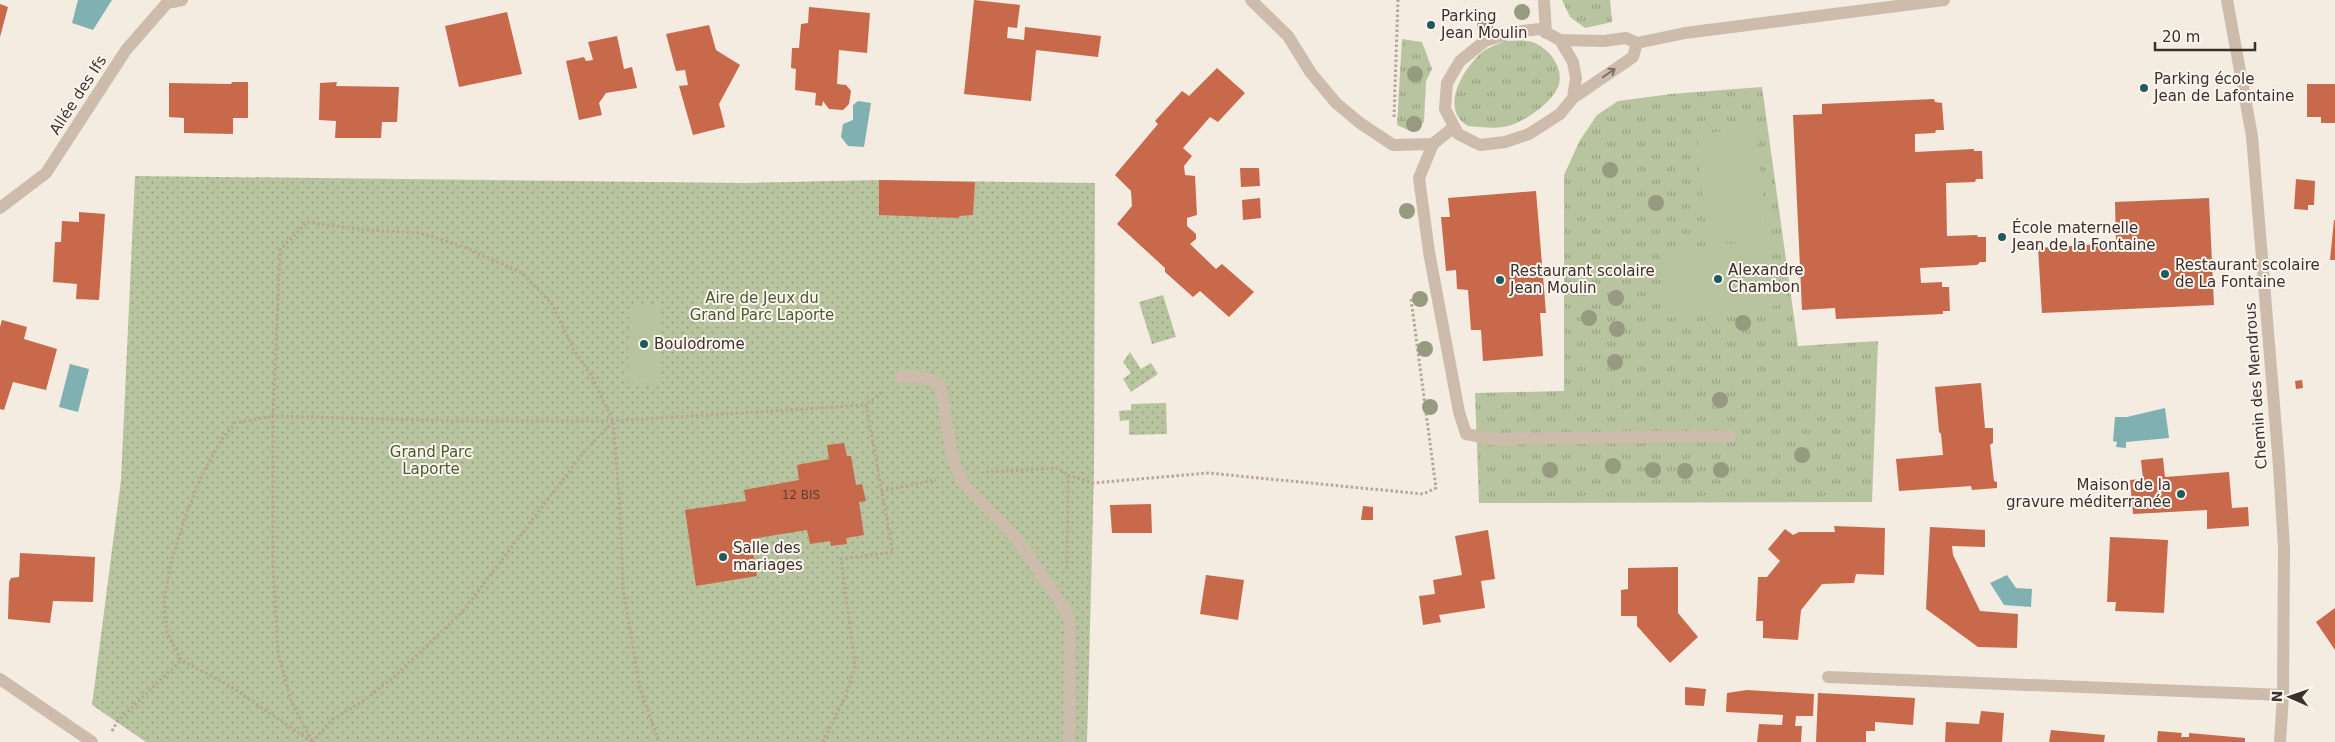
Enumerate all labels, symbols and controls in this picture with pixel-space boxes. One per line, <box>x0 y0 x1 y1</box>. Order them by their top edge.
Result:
place label: Parking Jean Moulin <box>1440 7 1528 42</box>
marker: Parking Jean Moulin <box>1425 19 1437 31</box>
scale bar <box>2155 20 2255 52</box>
text: 20 m <box>2162 28 2200 46</box>
street label: Allée des Ifs <box>46 52 110 138</box>
one-way arrow <box>1602 68 1616 78</box>
place label: Parking école Jean de Lafontaine <box>2153 70 2294 105</box>
marker: Parking école Jean de Lafontaine <box>2138 82 2150 94</box>
place label: École maternelle Jean de la Fontaine <box>2011 218 2156 254</box>
marker: École maternelle Jean de la Fontaine <box>1996 231 2008 243</box>
place label: Restaurant scolaire de La Fontaine <box>2175 256 2320 291</box>
place label: Alexandre Chambon <box>1728 261 1804 296</box>
place label: Restaurant scolaire Jean Moulin <box>1509 262 1655 297</box>
marker: Restaurant scolaire de La Fontaine <box>2159 268 2171 280</box>
marker: Alexandre Chambon <box>1712 273 1724 285</box>
marker: Restaurant scolaire Jean Moulin <box>1494 274 1506 286</box>
park label: Aire de Jeux du Grand Parc Laporte <box>690 289 834 324</box>
street label: Chemin des Mendrous <box>2241 302 2271 470</box>
place label: Boulodrome <box>654 335 745 353</box>
marker: Boulodrome <box>638 338 650 350</box>
park label: Grand Parc Laporte <box>390 443 472 478</box>
place label: Maison de la gravure méditerranée <box>2006 476 2171 511</box>
house number: 12 BIS <box>782 488 820 502</box>
marker: Maison de la gravure méditerranée <box>2175 488 2187 500</box>
place label: Salle des mariages <box>733 539 803 574</box>
marker: Salle des mariages <box>717 551 729 563</box>
north arrow <box>2265 672 2315 722</box>
text: N <box>2269 690 2285 703</box>

